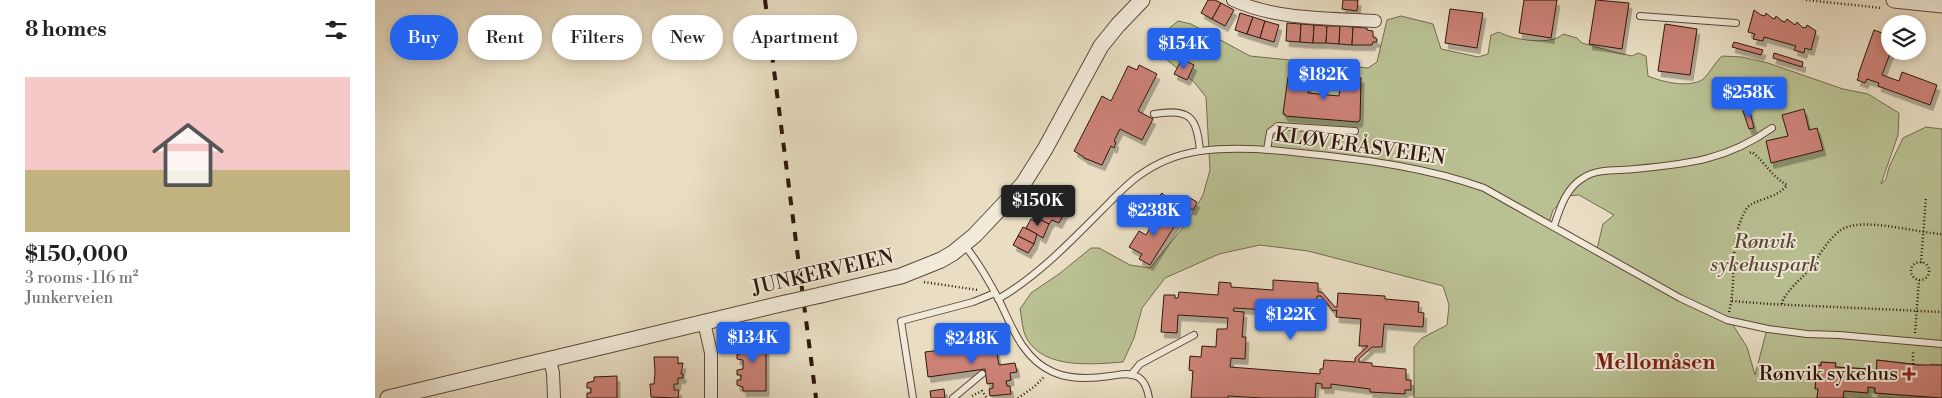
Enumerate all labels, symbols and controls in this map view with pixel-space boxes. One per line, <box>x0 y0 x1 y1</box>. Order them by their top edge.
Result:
chip: Buy <box>390 15 458 60</box>
chip: Rent <box>468 15 542 60</box>
chip: Filters <box>552 15 642 60</box>
chip: New <box>652 15 723 60</box>
chip: Apartment <box>733 15 857 60</box>
map controls <box>1881 15 1926 60</box>
button: layers <box>1881 15 1926 60</box>
icon: filters <box>322 16 350 44</box>
text: 8 homes <box>25 17 107 43</box>
pin: $154K <box>1149 28 1219 70</box>
text: $154K <box>1158 34 1210 54</box>
pin: $182K <box>1289 58 1359 101</box>
text: $182K <box>1299 65 1349 85</box>
pin: $258K <box>1714 76 1784 119</box>
text: $258K <box>1723 83 1775 103</box>
icon: home <box>143 110 233 200</box>
street label: KLØVERÅSVEIEN <box>1273 122 1447 171</box>
pin: $150K <box>1003 184 1073 227</box>
text: $150K <box>1012 191 1064 211</box>
pin: $238K <box>1119 194 1189 237</box>
text: $238K <box>1128 201 1180 221</box>
park label: Rønvik sykehuspark <box>1710 230 1819 278</box>
text: $150,000 <box>25 242 128 268</box>
street label: JUNKERVEIEN <box>749 245 896 302</box>
text: 3 rooms · 116 m² <box>25 268 138 288</box>
text: Junkerveien <box>25 288 113 308</box>
pin: $122K <box>1256 298 1326 341</box>
text: $122K <box>1266 305 1316 325</box>
pin: $134K <box>718 322 788 364</box>
pin: $248K <box>937 322 1007 365</box>
text: $134K <box>728 328 778 348</box>
text: $248K <box>945 329 999 349</box>
district label: Mellomåsen <box>1595 350 1715 376</box>
place label: Rønvik sykehus <box>1759 362 1898 387</box>
marker: Rønvik sykehus <box>1902 367 1916 381</box>

